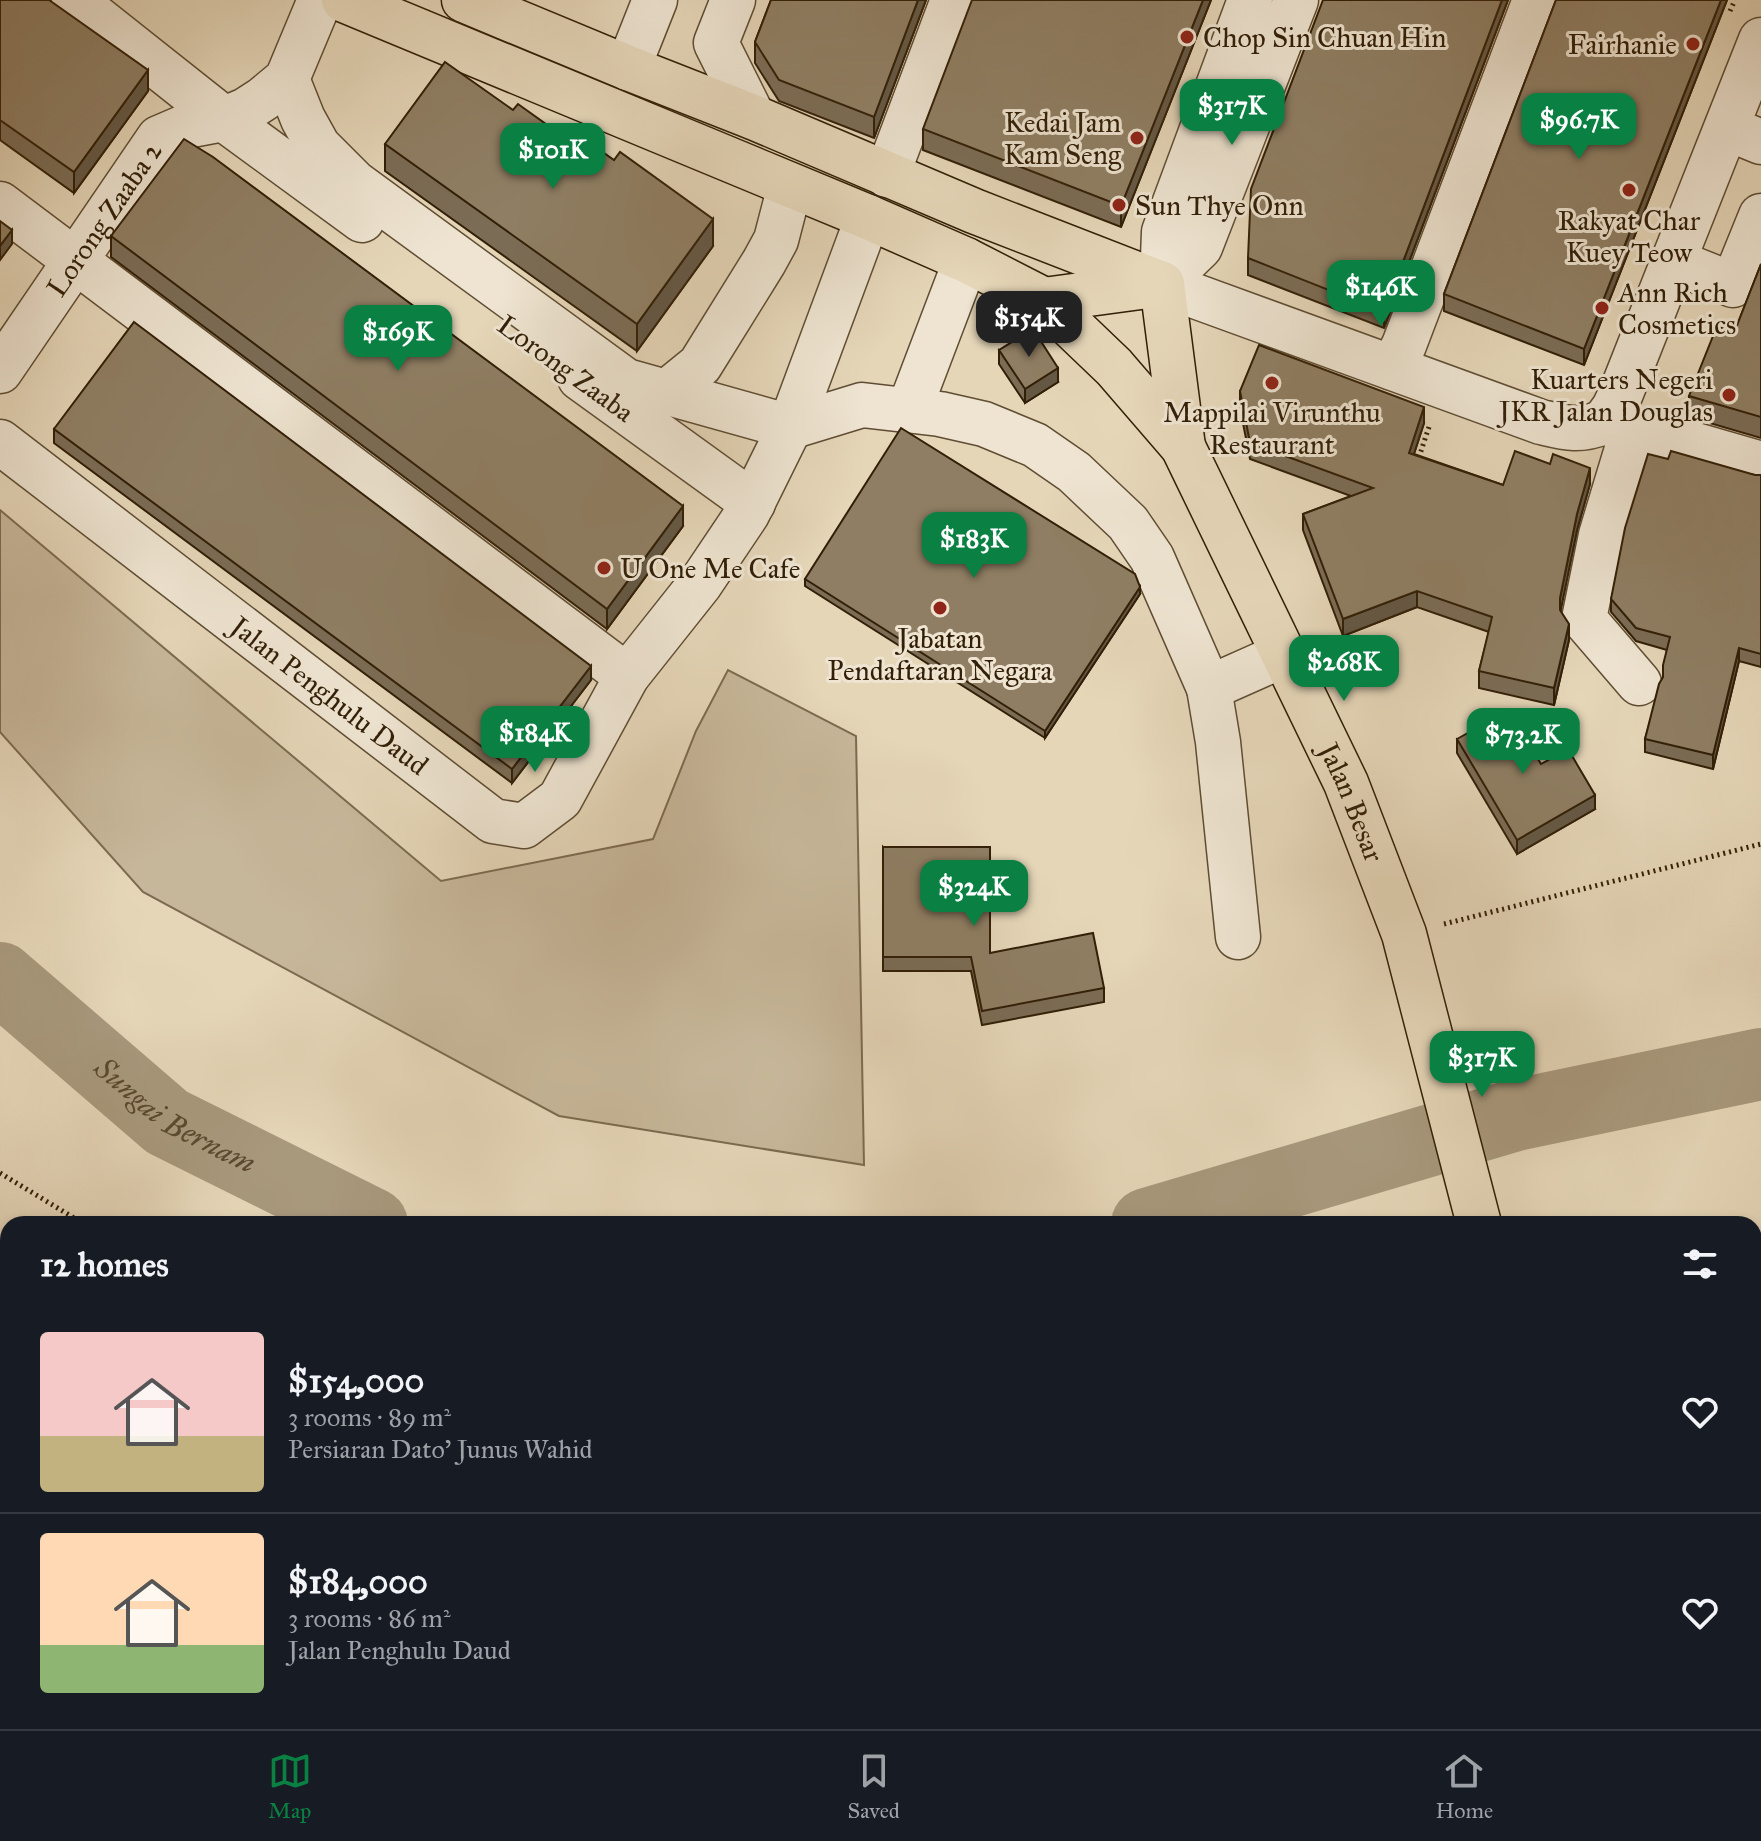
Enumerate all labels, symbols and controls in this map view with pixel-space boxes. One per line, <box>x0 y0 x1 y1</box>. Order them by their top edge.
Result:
place label: Chop Sin Chuan Hin <box>1203 20 1446 55</box>
place label: Fairhanie <box>1568 27 1677 62</box>
marker: Chop Sin Chuan Hin <box>1178 28 1196 46</box>
marker: Fairhanie <box>1684 35 1702 53</box>
pin: $317K <box>1176 79 1288 147</box>
text: $317K <box>1198 89 1266 121</box>
pin: $96.7K <box>1514 93 1644 161</box>
text: $96.7K <box>1539 103 1619 135</box>
place label: Kedai Jam Kam Seng <box>1004 105 1122 172</box>
pin: $101K <box>497 123 609 191</box>
marker: Kedai Jam Kam Seng <box>1128 129 1146 147</box>
text: $101K <box>518 133 588 165</box>
street label: Lorong Zaaba 2 <box>39 135 169 304</box>
marker: Rakyat Char Kuey Teow <box>1620 181 1638 199</box>
place label: Sun Thye Onn <box>1135 188 1304 223</box>
marker: Sun Thye Onn <box>1110 196 1128 214</box>
place label: Rakyat Char Kuey Teow <box>1558 203 1701 270</box>
pin: $146K <box>1325 260 1437 328</box>
text: $146K <box>1345 270 1417 302</box>
place label: Ann Rich Cosmetics <box>1617 275 1736 342</box>
pin: $154K <box>973 291 1085 359</box>
marker: Ann Rich Cosmetics <box>1593 299 1611 317</box>
text: $154K <box>994 301 1064 333</box>
pin: $169K <box>342 305 454 373</box>
street label: Lorong Zaaba <box>491 307 641 430</box>
text: $169K <box>362 315 434 347</box>
place label: Kuarters Negeri JKR Jalan Douglas <box>1496 362 1713 429</box>
marker: Mappilai Virunthu Restaurant <box>1263 374 1281 392</box>
marker: Kuarters Negeri JKR Jalan Douglas <box>1720 386 1738 404</box>
place label: Mappilai Virunthu Restaurant <box>1163 395 1381 462</box>
pin: $183K <box>918 512 1030 580</box>
text: $183K <box>940 522 1008 554</box>
place label: U One Me Cafe <box>620 551 800 586</box>
marker: U One Me Cafe <box>595 559 613 577</box>
marker: Jabatan Pendaftaran Negara <box>931 599 949 617</box>
street label: Jalan Penghulu Daud <box>221 607 435 783</box>
place label: Jabatan Pendaftaran Negara <box>828 621 1053 688</box>
pin: $268K <box>1288 635 1400 703</box>
text: $268K <box>1307 645 1381 677</box>
pin: $184K <box>479 706 591 774</box>
pin: $73.2K <box>1458 708 1588 776</box>
text: $184K <box>499 716 571 748</box>
text: $73.2K <box>1485 718 1561 750</box>
street label: Jalan Besar <box>1310 734 1392 867</box>
pin: $324K <box>918 860 1030 928</box>
text: $324K <box>938 870 1010 902</box>
pin: $317K <box>1426 1031 1538 1099</box>
text: $317K <box>1448 1041 1516 1073</box>
water label: Sungai Bernam <box>87 1049 262 1181</box>
icon: filters <box>1678 1242 1722 1286</box>
text: 12 homes <box>40 1244 169 1285</box>
text: $154,000 <box>288 1360 424 1401</box>
icon: home <box>104 1364 200 1460</box>
icon: heart <box>1678 1390 1722 1434</box>
text: 3 rooms · 89 m² <box>288 1401 451 1433</box>
text: Persiaran Dato' Junus Wahid <box>288 1433 593 1465</box>
text: $184,000 <box>288 1561 428 1602</box>
icon: home <box>104 1565 200 1661</box>
icon: heart <box>1678 1591 1722 1635</box>
text: 3 rooms · 86 m² <box>288 1602 451 1634</box>
text: Jalan Penghulu Daud <box>288 1634 511 1666</box>
tab: Map <box>268 1749 312 1824</box>
tab: Saved <box>848 1749 900 1824</box>
tab: Home <box>1436 1749 1493 1824</box>

